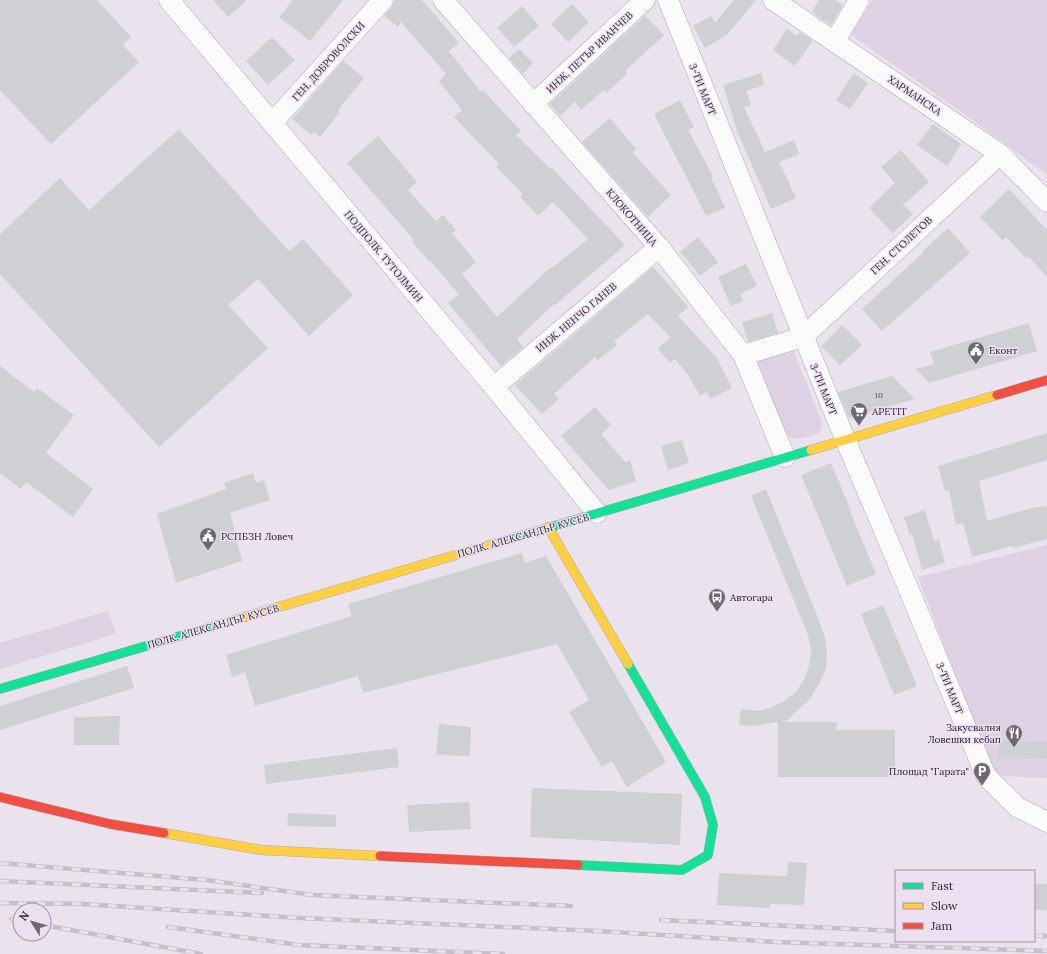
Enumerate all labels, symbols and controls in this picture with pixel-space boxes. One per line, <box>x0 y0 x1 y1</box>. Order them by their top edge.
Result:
street label: ИНЖ. ПЕТЪР ИВАНЧЕВ <box>543 9 636 96</box>
street label: ГЕН. ДОБРОВОЛСКИ <box>289 19 367 104</box>
street label: 3-ТИ МАРТ <box>686 61 719 118</box>
street label: ХАРМАНСКА <box>885 73 945 119</box>
street label: КЛОКОТНИЦА <box>603 186 661 249</box>
street label: ПОДПОЛК. ТУТОЛМИН <box>342 208 426 305</box>
street label: ГЕН. СТОЛЕТОВ <box>868 213 935 277</box>
street label: ИНЖ. НЕНЧО ГАНЕВ <box>533 280 619 355</box>
public building icon: Еконт <box>966 340 986 365</box>
place label: Еконт <box>989 344 1018 357</box>
street label: 3-ТИ МАРТ <box>807 361 840 418</box>
house number: 10 <box>875 390 883 400</box>
supermarket icon: APETIT <box>849 401 869 426</box>
place label: APETIT <box>871 405 907 418</box>
street label: ПОЛК. АЛЕКСАНДЪР КУСЕВ <box>456 510 591 561</box>
public building icon: РСПБЗН Ловеч <box>198 526 218 551</box>
place label: РСПБЗН Ловеч <box>221 530 294 543</box>
bus stop icon: Автогара <box>707 587 727 612</box>
place label: Автогара <box>729 591 773 604</box>
street label: ПОЛК. АЛЕКСАНДЪР КУСЕВ <box>146 601 281 652</box>
street label: 3-ТИ МАРТ <box>933 660 966 717</box>
place label: Закусвалня Ловешки кебап <box>928 721 1001 746</box>
restaurant icon: Закусвалня Ловешки кебап <box>1004 723 1024 748</box>
parking icon: Площад "Гарата" <box>972 761 992 786</box>
place label: Площад "Гарата" <box>889 765 969 778</box>
legend <box>895 870 1035 942</box>
text: Fast <box>931 878 954 893</box>
text: Slow <box>931 898 958 913</box>
north arrow <box>12 902 52 942</box>
text: N <box>16 908 32 924</box>
text: Jam <box>930 918 952 933</box>

